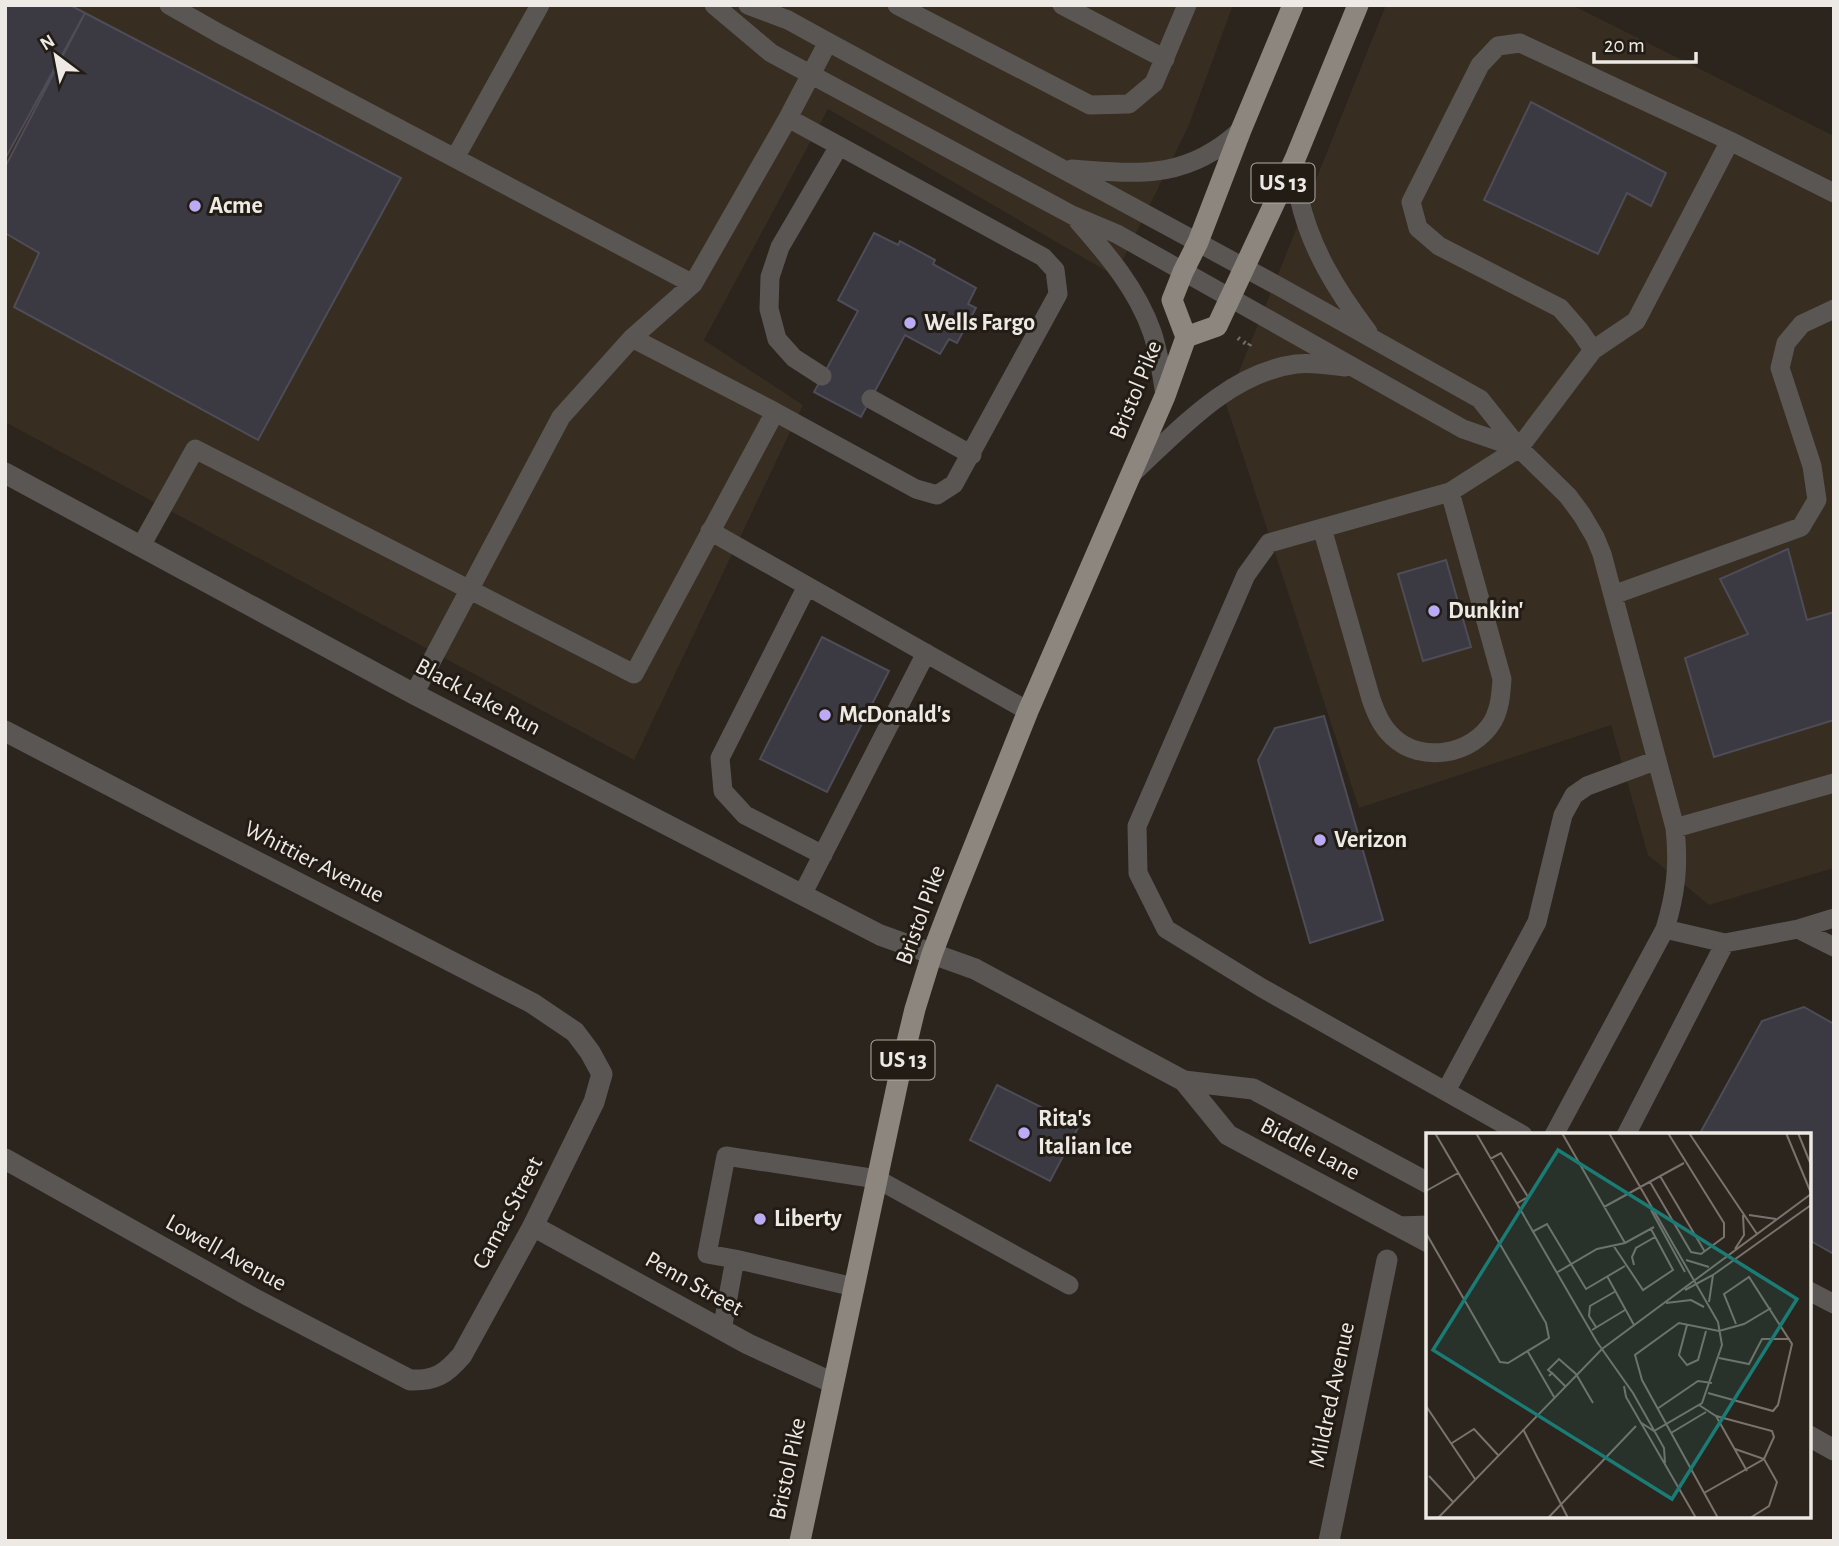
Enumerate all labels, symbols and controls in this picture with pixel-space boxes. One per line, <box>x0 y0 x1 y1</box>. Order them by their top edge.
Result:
north arrow <box>21 21 91 91</box>
scale bar <box>1594 21 1696 65</box>
text: N <box>37 31 58 54</box>
text: 20 m <box>1604 35 1645 56</box>
road number: US 13 <box>1252 164 1314 202</box>
place label: Acme <box>209 194 263 218</box>
marker: Acme <box>187 198 203 214</box>
place label: Wells Fargo <box>924 311 1035 335</box>
marker: Wells Fargo <box>902 315 918 331</box>
street label: Bristol Pike <box>1105 337 1167 443</box>
place label: Dunkin' <box>1448 599 1523 623</box>
marker: Dunkin' <box>1426 603 1442 619</box>
street label: Black Lake Run <box>411 654 545 740</box>
place label: McDonald's <box>839 703 951 727</box>
marker: McDonald's <box>817 707 833 723</box>
street label: Whittier Avenue <box>240 816 388 908</box>
place label: Verizon <box>1334 828 1407 852</box>
marker: Verizon <box>1312 832 1328 848</box>
street label: Bristol Pike <box>892 862 950 968</box>
road number: US 13 <box>872 1040 934 1079</box>
place label: Rita's Italian Ice <box>1038 1107 1132 1159</box>
street label: Biddle Lane <box>1256 1113 1364 1185</box>
marker: Rita's Italian Ice <box>1016 1125 1032 1141</box>
inset map <box>1426 1133 1811 1518</box>
street label: Camac Street <box>468 1153 548 1273</box>
place label: Liberty <box>774 1207 842 1231</box>
street label: Lowell Avenue <box>162 1210 290 1296</box>
marker: Liberty <box>752 1211 768 1227</box>
street label: Penn Street <box>641 1247 747 1321</box>
street label: Mildred Avenue <box>1305 1320 1359 1470</box>
street label: Bristol Pike <box>765 1416 811 1522</box>

